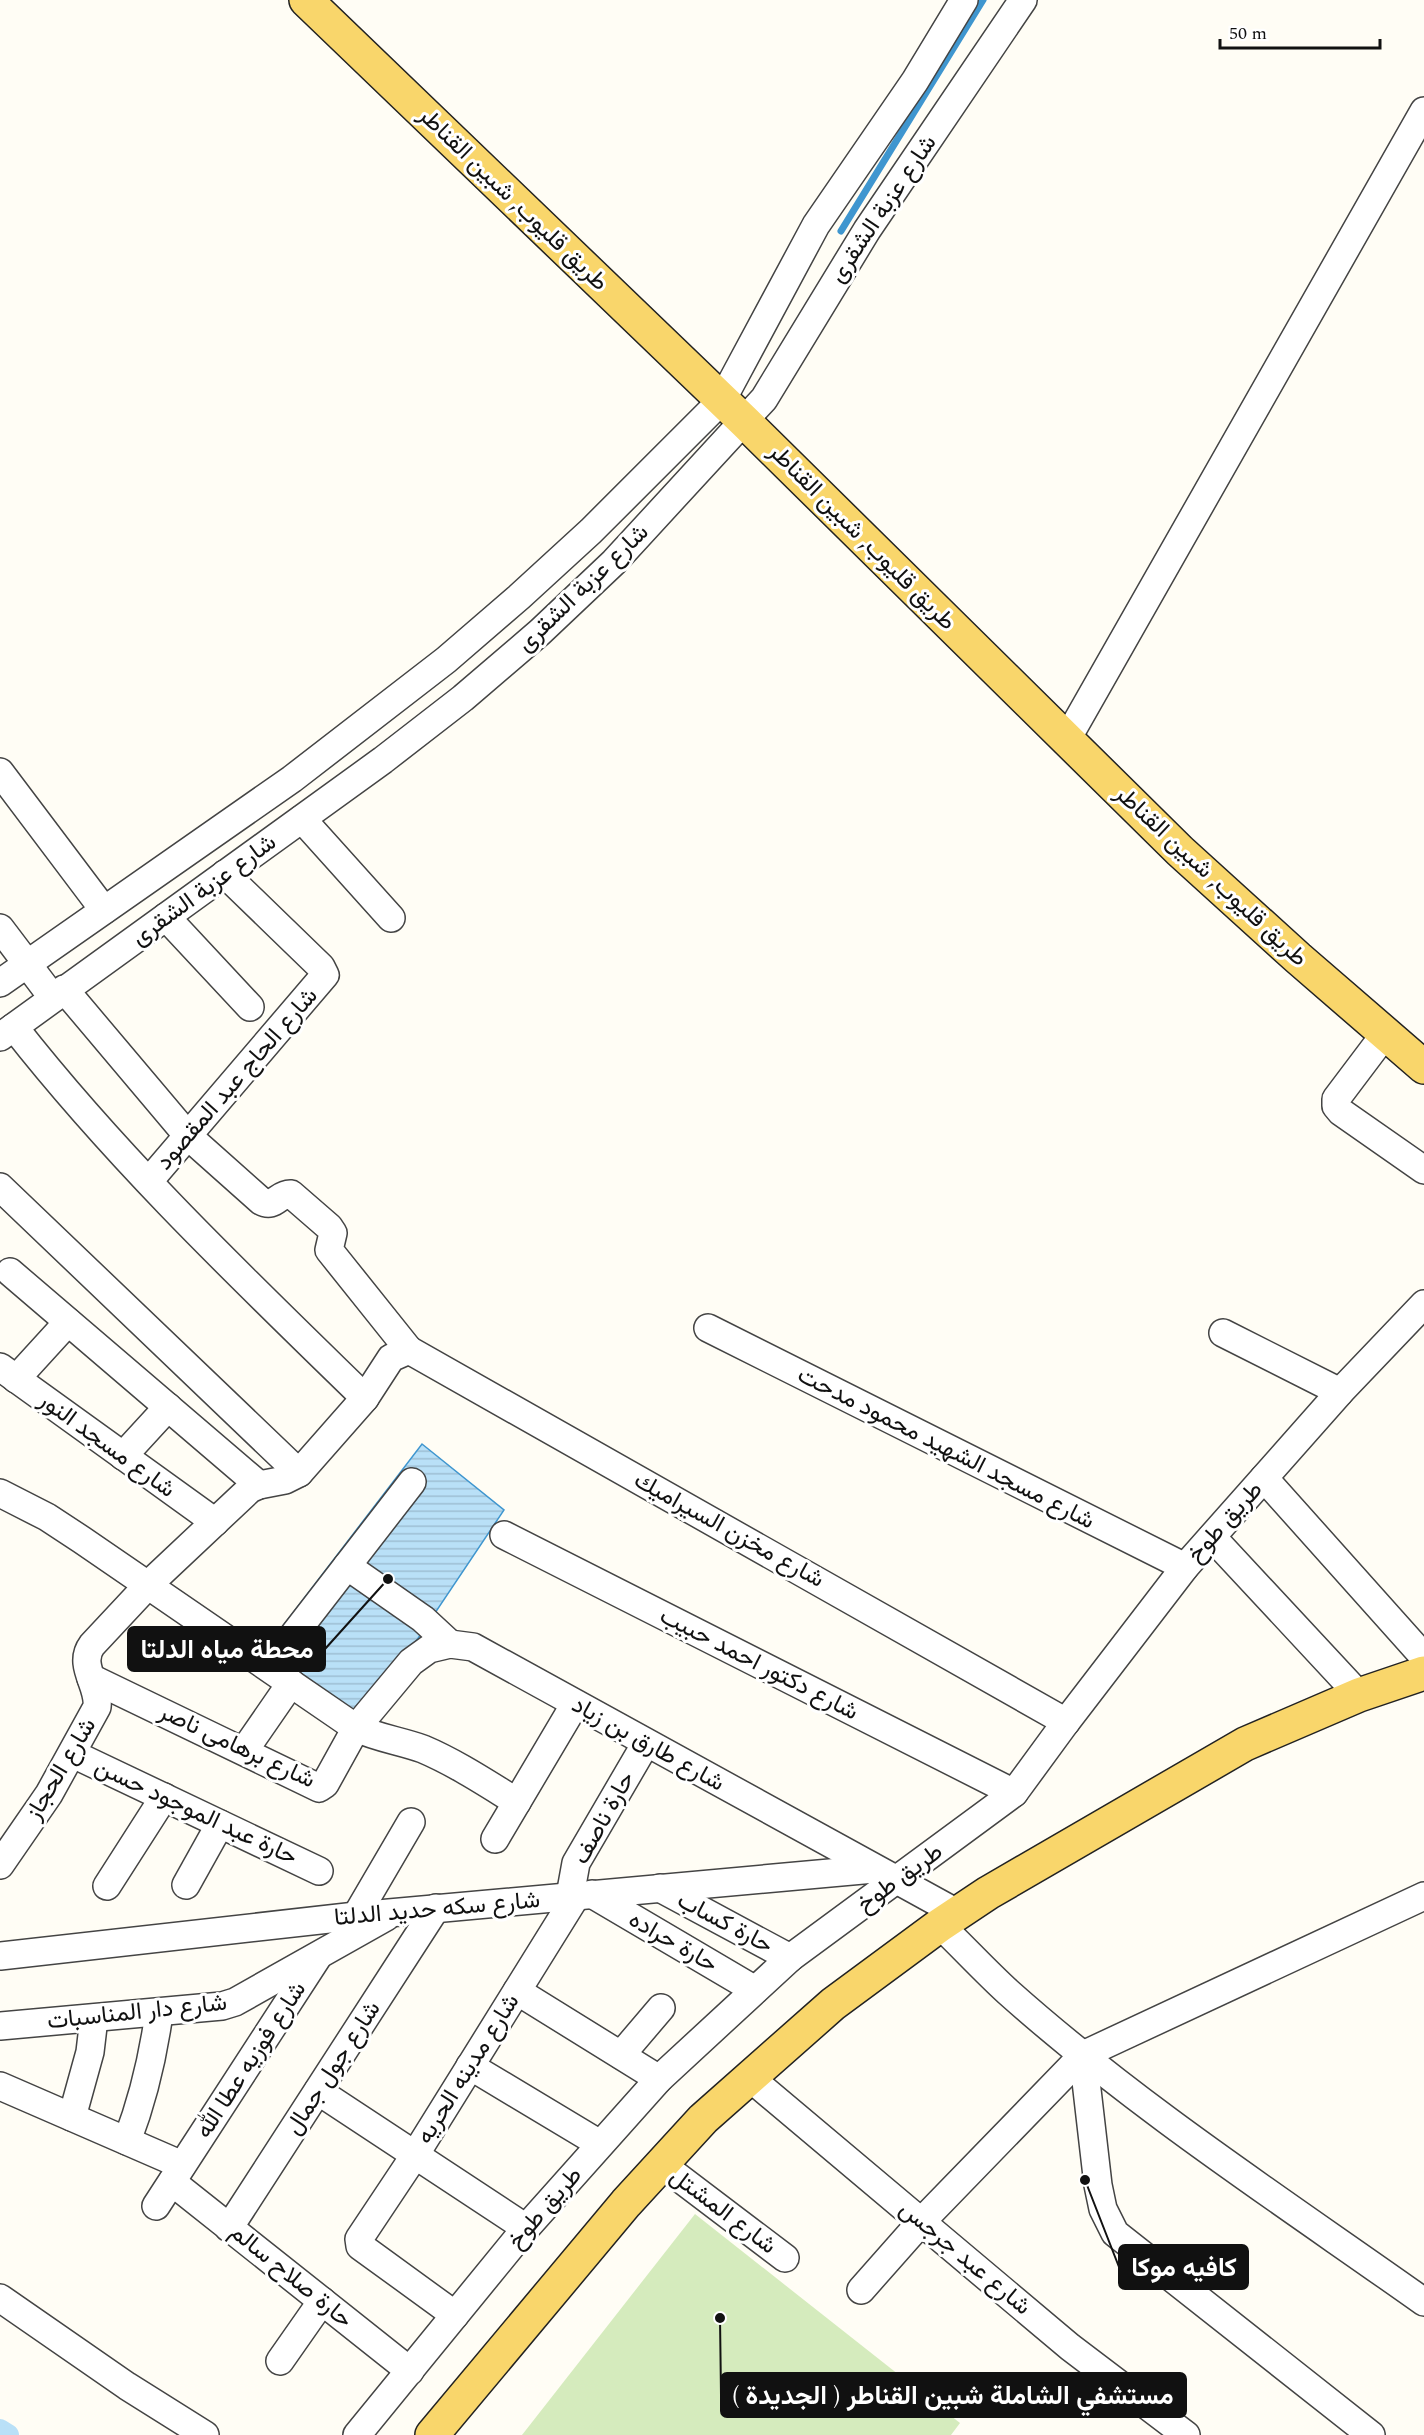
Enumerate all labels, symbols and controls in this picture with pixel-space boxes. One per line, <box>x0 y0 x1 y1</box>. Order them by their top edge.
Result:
scale bar <box>1220 12 1380 50</box>
text: 50 m <box>1229 20 1267 47</box>
street label: طريق قليوب, شبين القناطر <box>409 98 616 300</box>
street label: شارع عزبة الشقرى <box>820 128 946 290</box>
street label: طريق قليوب, شبين القناطر <box>759 434 964 639</box>
street label: شارع عزبة الشقرى <box>509 515 657 661</box>
street label: طريق قليوب, شبين القناطر <box>1105 776 1316 975</box>
street label: شارع عزبة الشقرى <box>124 825 284 955</box>
street label: شارع الحاج عبد المقصود <box>147 980 327 1178</box>
street label: شارع مسجد الشهيد محمود مدحت <box>791 1357 1101 1539</box>
street label: شارع مسجد النور <box>30 1382 183 1507</box>
street label: شارع مخزن السيراميك <box>627 1463 831 1597</box>
street label: طريق طوخ <box>1178 1473 1272 1571</box>
street label: شارع دكتور احمد حبيب <box>653 1598 865 1730</box>
callout: محطة مياه الدلتا <box>128 1627 325 1671</box>
text: محطة مياه الدلتا <box>140 1630 314 1670</box>
street label: شارع طارق بن زياد <box>565 1687 731 1801</box>
street label: شارع برهامى ناصر <box>152 1694 321 1798</box>
street label: شارع الحجاز <box>16 1711 106 1828</box>
street label: حارة عبد الموجود حسن <box>89 1749 303 1875</box>
street label: حارة ناصف <box>564 1765 644 1871</box>
street label: طريق طوخ <box>849 1834 951 1922</box>
street label: شارع سكه حديد الدلتا <box>333 1882 541 1936</box>
street label: حارة كساب <box>671 1883 779 1963</box>
street label: حارة حراده <box>622 1902 724 1982</box>
street label: شارع فوزيه عطا الله <box>187 1974 315 2146</box>
street label: شارع دار المناسبات <box>45 1985 229 2039</box>
street label: شارع مدينه الحريه <box>407 1987 529 2151</box>
street label: شارع جول جمال <box>276 1994 390 2142</box>
street label: طريق طوخ <box>499 2159 591 2257</box>
street label: شارع المشتل <box>662 2159 784 2263</box>
street label: شارع عبد جرجس <box>891 2192 1039 2324</box>
street label: حارة صلاح سالم <box>221 2215 361 2337</box>
callout: كافيه موكا <box>1119 2245 1248 2289</box>
text: كافيه موكا <box>1131 2248 1237 2288</box>
callout: مستشفي الشاملة شبين القناطر ( الجديدة ) <box>721 2373 1186 2417</box>
text: مستشفي الشاملة شبين القناطر ( الجديدة ) <box>732 2376 1174 2417</box>

